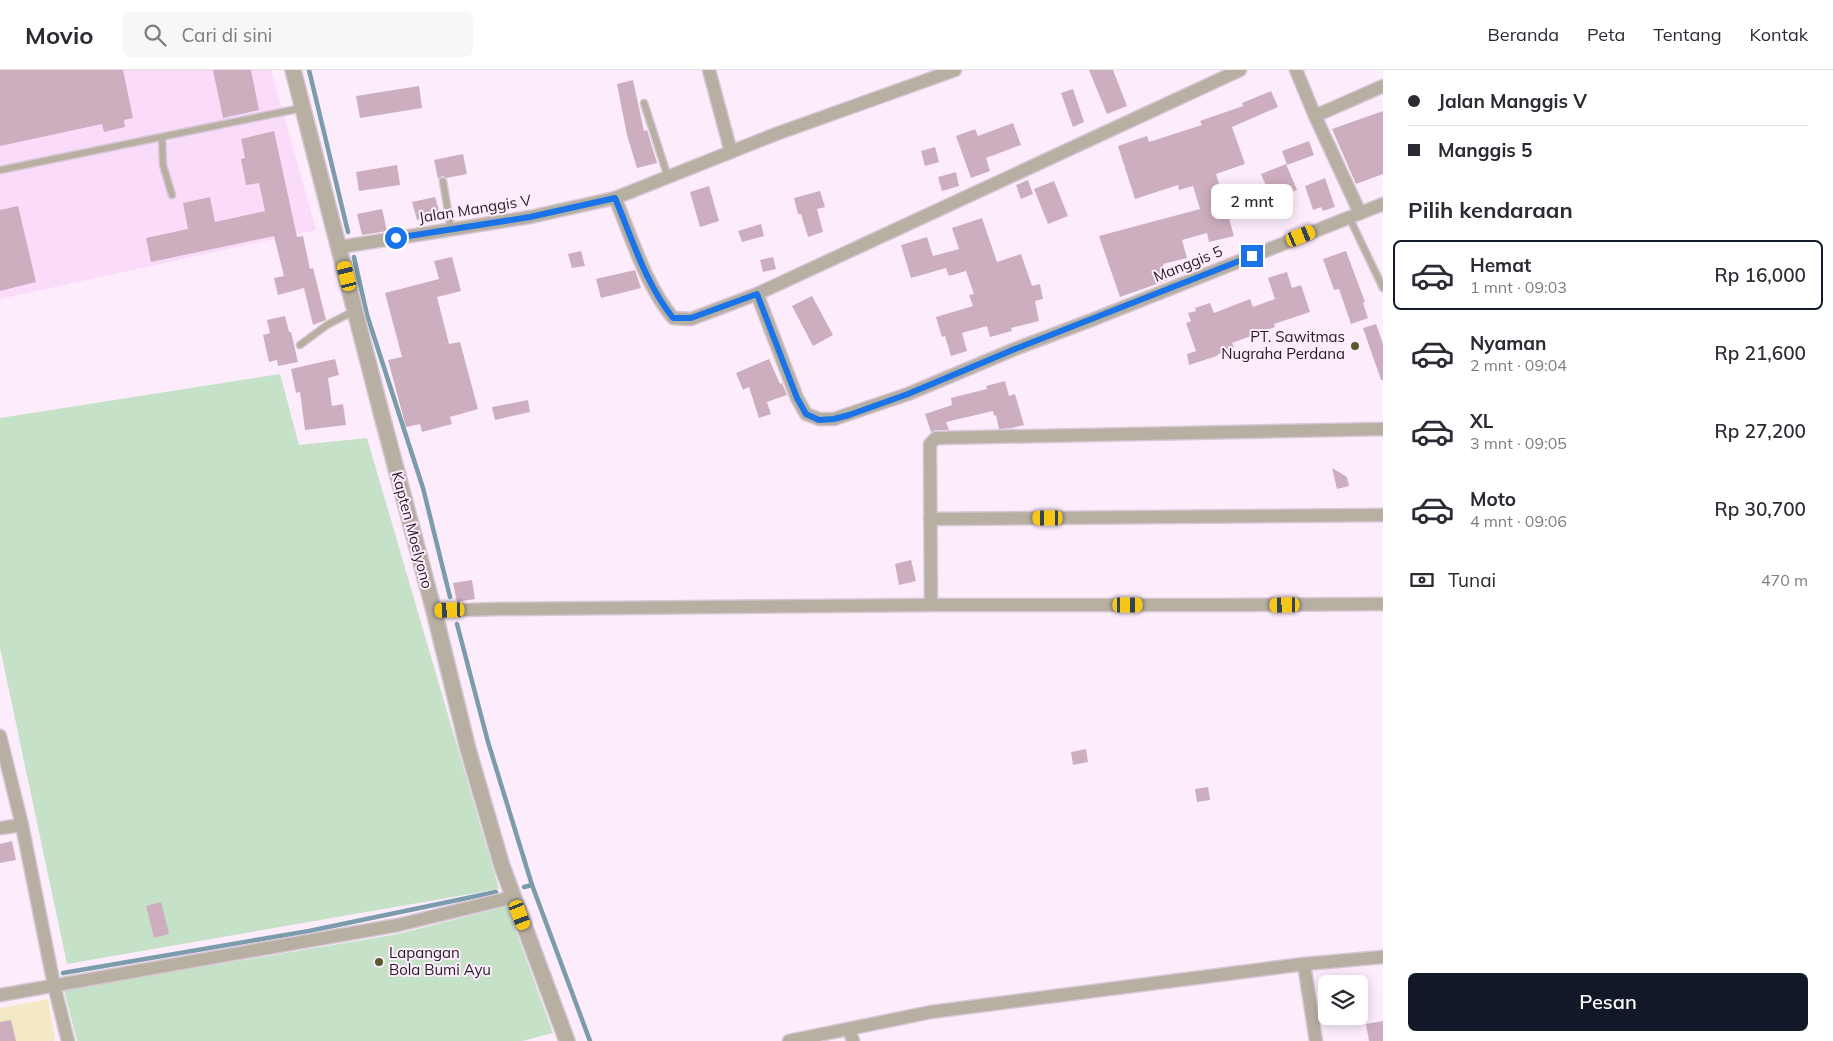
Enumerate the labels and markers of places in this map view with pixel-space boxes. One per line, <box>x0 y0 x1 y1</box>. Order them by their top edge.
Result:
place label: PT. Sawitmas Nugraha Perdana <box>1221 327 1345 363</box>
marker: PT. Sawitmas Nugraha Perdana <box>1349 340 1361 352</box>
place label: Lapangan Bola Bumi Ayu <box>389 943 491 979</box>
marker: Lapangan Bola Bumi Ayu <box>373 956 385 968</box>

